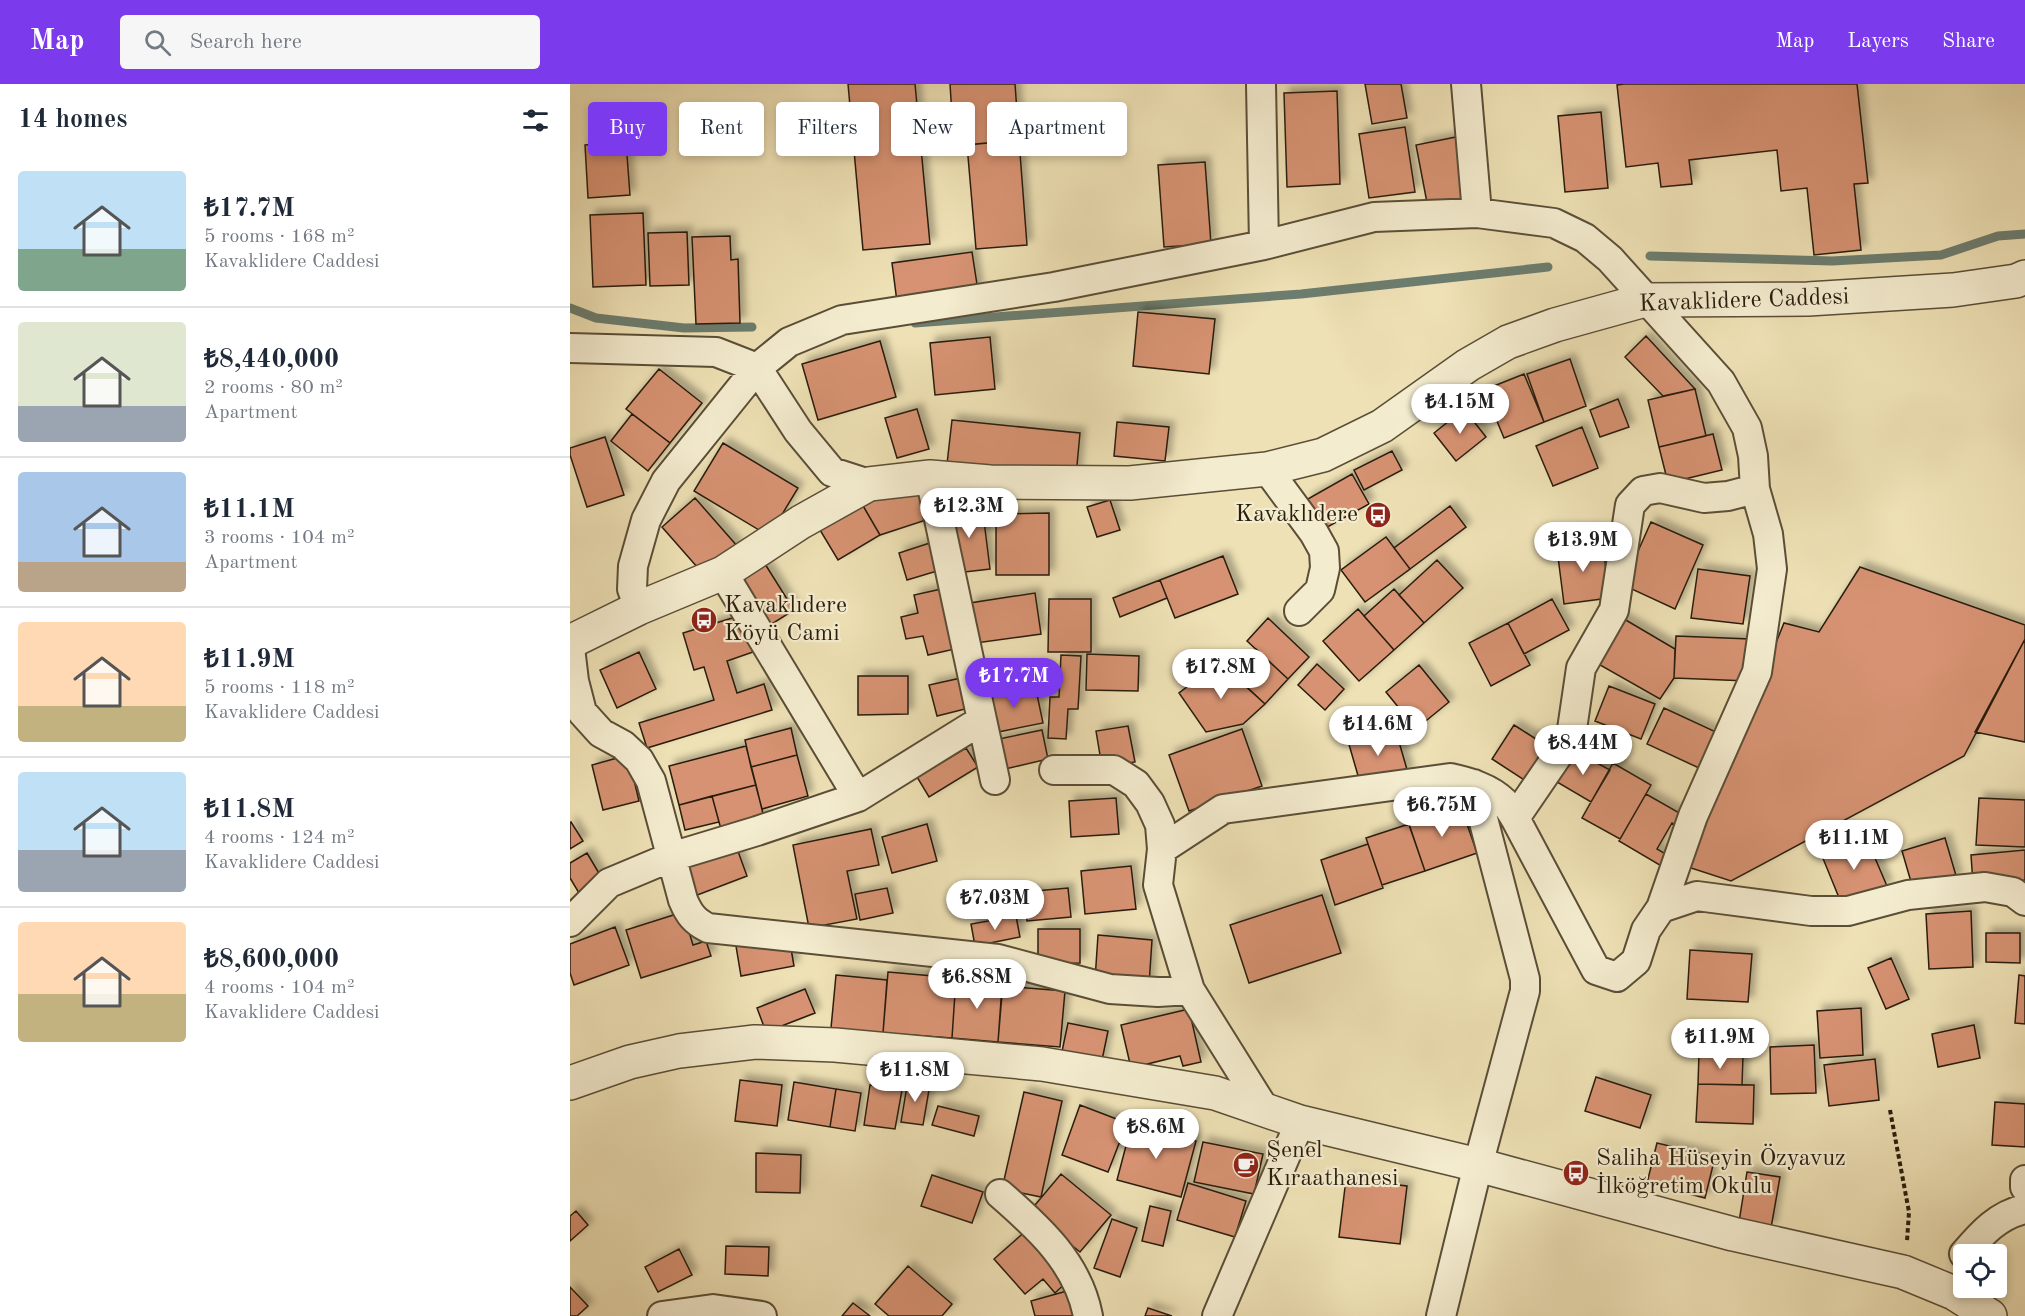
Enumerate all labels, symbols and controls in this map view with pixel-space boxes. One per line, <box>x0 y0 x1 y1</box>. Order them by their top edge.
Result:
search box <box>120 15 540 69</box>
icon: search <box>141 26 174 59</box>
text: Map <box>30 28 84 56</box>
text: Search here <box>189 31 302 53</box>
text: Map <box>1775 31 1814 52</box>
text: Layers <box>1847 31 1909 52</box>
text: Share <box>1942 31 1995 52</box>
chip: Buy <box>588 102 667 156</box>
chip: Rent <box>679 102 764 156</box>
chip: Filters <box>776 102 879 156</box>
chip: New <box>891 102 975 156</box>
chip: Apartment <box>987 102 1127 156</box>
icon: filters <box>519 104 552 137</box>
text: 14 homes <box>18 107 127 133</box>
icon: home <box>66 195 138 267</box>
text: ₺17.7M <box>204 196 295 222</box>
text: 5 rooms · 168 m² <box>204 227 354 247</box>
text: Kavaklidere Caddesi <box>204 252 379 272</box>
street label: Kavaklidere Caddesi <box>1638 285 1850 317</box>
icon: home <box>66 346 138 418</box>
text: ₺8,440,000 <box>204 347 339 373</box>
text: 2 rooms · 80 m² <box>204 378 343 398</box>
pin: ₺4.15M <box>1411 384 1509 435</box>
text: ₺4.15M <box>1425 393 1495 413</box>
text: Apartment <box>204 403 298 423</box>
pin: ₺12.3M <box>920 488 1018 539</box>
icon: home <box>66 496 138 568</box>
text: ₺11.1M <box>204 497 295 523</box>
text: ₺12.3M <box>934 497 1004 517</box>
bus stop icon: Kavaklıdere <box>1363 500 1393 530</box>
place label: Kavaklıdere <box>1235 503 1358 527</box>
pin: ₺13.9M <box>1534 522 1632 573</box>
text: 3 rooms · 104 m² <box>204 528 354 548</box>
text: ₺13.9M <box>1548 531 1618 551</box>
text: Apartment <box>204 553 298 573</box>
place label: Kavaklıdere Köyü Cami <box>724 594 847 646</box>
bus stop icon: Kavaklıdere Köyü Cami <box>689 605 719 635</box>
icon: home <box>66 646 138 718</box>
text: ₺11.9M <box>204 647 295 673</box>
pin: ₺17.8M <box>1172 649 1270 700</box>
pin: ₺17.7M <box>965 658 1063 709</box>
text: ₺17.8M <box>1186 658 1256 678</box>
text: ₺17.7M <box>979 667 1049 687</box>
text: 5 rooms · 118 m² <box>204 678 354 698</box>
text: Kavaklidere Caddesi <box>204 703 379 723</box>
pin: ₺14.6M <box>1329 706 1427 757</box>
text: ₺14.6M <box>1343 715 1413 735</box>
pin: ₺8.44M <box>1534 725 1632 776</box>
text: ₺8.44M <box>1548 734 1618 754</box>
pin: ₺6.75M <box>1393 787 1491 838</box>
icon: home <box>66 796 138 868</box>
text: ₺6.75M <box>1407 796 1477 816</box>
text: ₺11.8M <box>204 797 295 823</box>
pin: ₺11.1M <box>1805 820 1903 871</box>
text: 4 rooms · 124 m² <box>204 828 354 848</box>
text: ₺11.1M <box>1819 829 1889 849</box>
text: Kavaklidere Caddesi <box>204 853 379 873</box>
pin: ₺7.03M <box>946 880 1044 931</box>
text: ₺7.03M <box>960 889 1030 909</box>
icon: home <box>66 946 138 1018</box>
text: ₺8,600,000 <box>204 947 339 973</box>
pin: ₺6.88M <box>928 959 1026 1010</box>
text: ₺6.88M <box>942 968 1012 988</box>
text: 4 rooms · 104 m² <box>204 978 354 998</box>
text: Kavaklidere Caddesi <box>204 1003 379 1023</box>
pin: ₺11.9M <box>1671 1019 1769 1070</box>
text: ₺11.9M <box>1685 1028 1755 1048</box>
pin: ₺11.8M <box>866 1052 964 1103</box>
text: ₺11.8M <box>880 1061 950 1081</box>
pin: ₺8.6M <box>1114 1109 1198 1160</box>
text: ₺8.6M <box>1127 1118 1185 1138</box>
place label: Şenel Kıraathanesi <box>1266 1139 1398 1191</box>
place label: Saliha Hüseyin Özyavuz İlköğretim Okulu <box>1596 1143 1846 1199</box>
cafe icon: Şenel Kıraathanesi <box>1231 1150 1261 1180</box>
bus stop icon: Saliha Hüseyin Özyavuz İlköğretim Okulu <box>1561 1158 1591 1188</box>
map controls <box>1953 1244 2007 1298</box>
button: locate <box>1953 1244 2007 1298</box>

